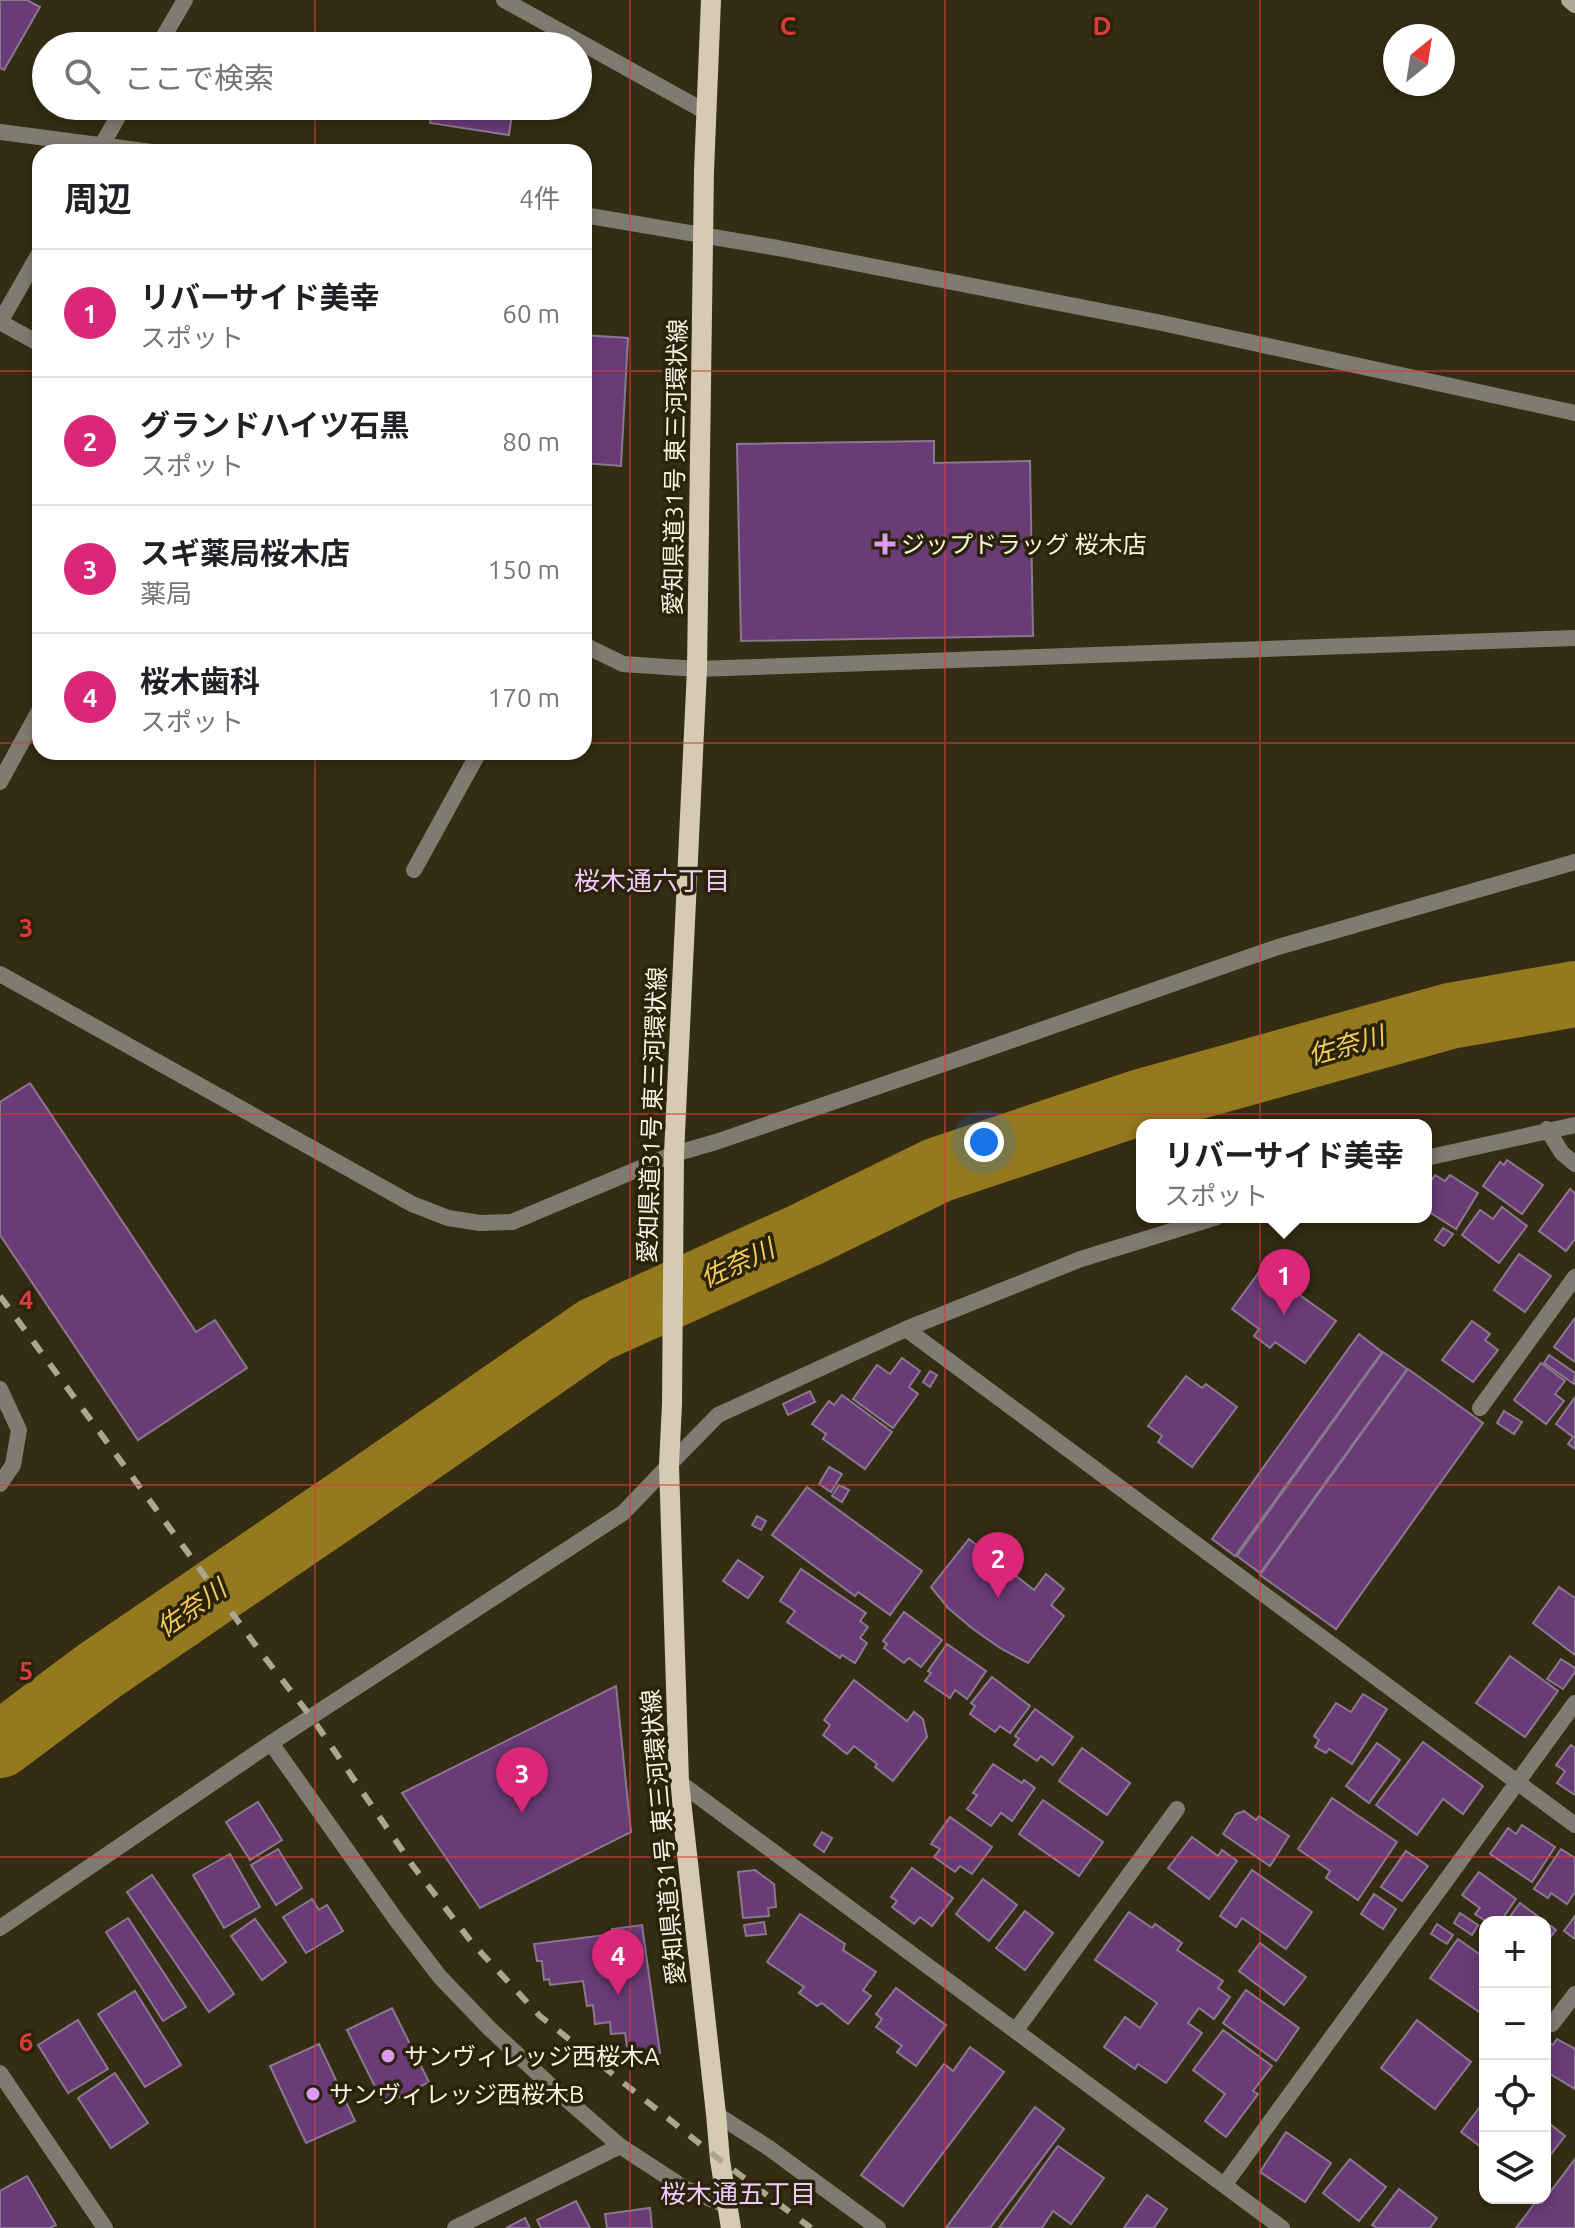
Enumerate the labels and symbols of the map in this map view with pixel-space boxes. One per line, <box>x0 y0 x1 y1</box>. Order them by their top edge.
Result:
text: C <box>780 11 797 40</box>
text: D <box>1093 11 1111 40</box>
north arrow <box>1383 24 1455 96</box>
street label: 愛知県道31号 東三河環状線 <box>659 318 691 616</box>
place label: ジップドラッグ 桜木店 <box>901 531 1147 558</box>
marker: ジップドラッグ 桜木店 <box>876 535 894 553</box>
district label: 桜木通六丁目 <box>574 866 730 895</box>
text: 3 <box>19 913 33 942</box>
street label: 愛知県道31号 東三河環状線 <box>633 966 671 1264</box>
water label: 佐奈川 <box>1305 1019 1390 1070</box>
your location <box>964 1122 1004 1162</box>
water label: 佐奈川 <box>696 1232 781 1293</box>
pin: 1 <box>1258 1249 1310 1315</box>
text: 4 <box>19 1285 33 1314</box>
pin: 2 <box>972 1532 1024 1598</box>
water label: 佐奈川 <box>151 1572 234 1642</box>
text: 5 <box>19 1656 33 1685</box>
street label: 愛知県道31号 東三河環状線 <box>637 1688 689 1986</box>
pin: 3 <box>496 1747 548 1813</box>
pin: 4 <box>592 1929 644 1995</box>
text: 6 <box>19 2027 33 2056</box>
place label: サンヴィレッジ西桜木A <box>404 2043 660 2070</box>
marker: サンヴィレッジ西桜木A <box>379 2047 397 2065</box>
place label: サンヴィレッジ西桜木B <box>329 2081 584 2108</box>
marker: サンヴィレッジ西桜木B <box>304 2085 322 2103</box>
district label: 桜木通五丁目 <box>660 2179 816 2208</box>

